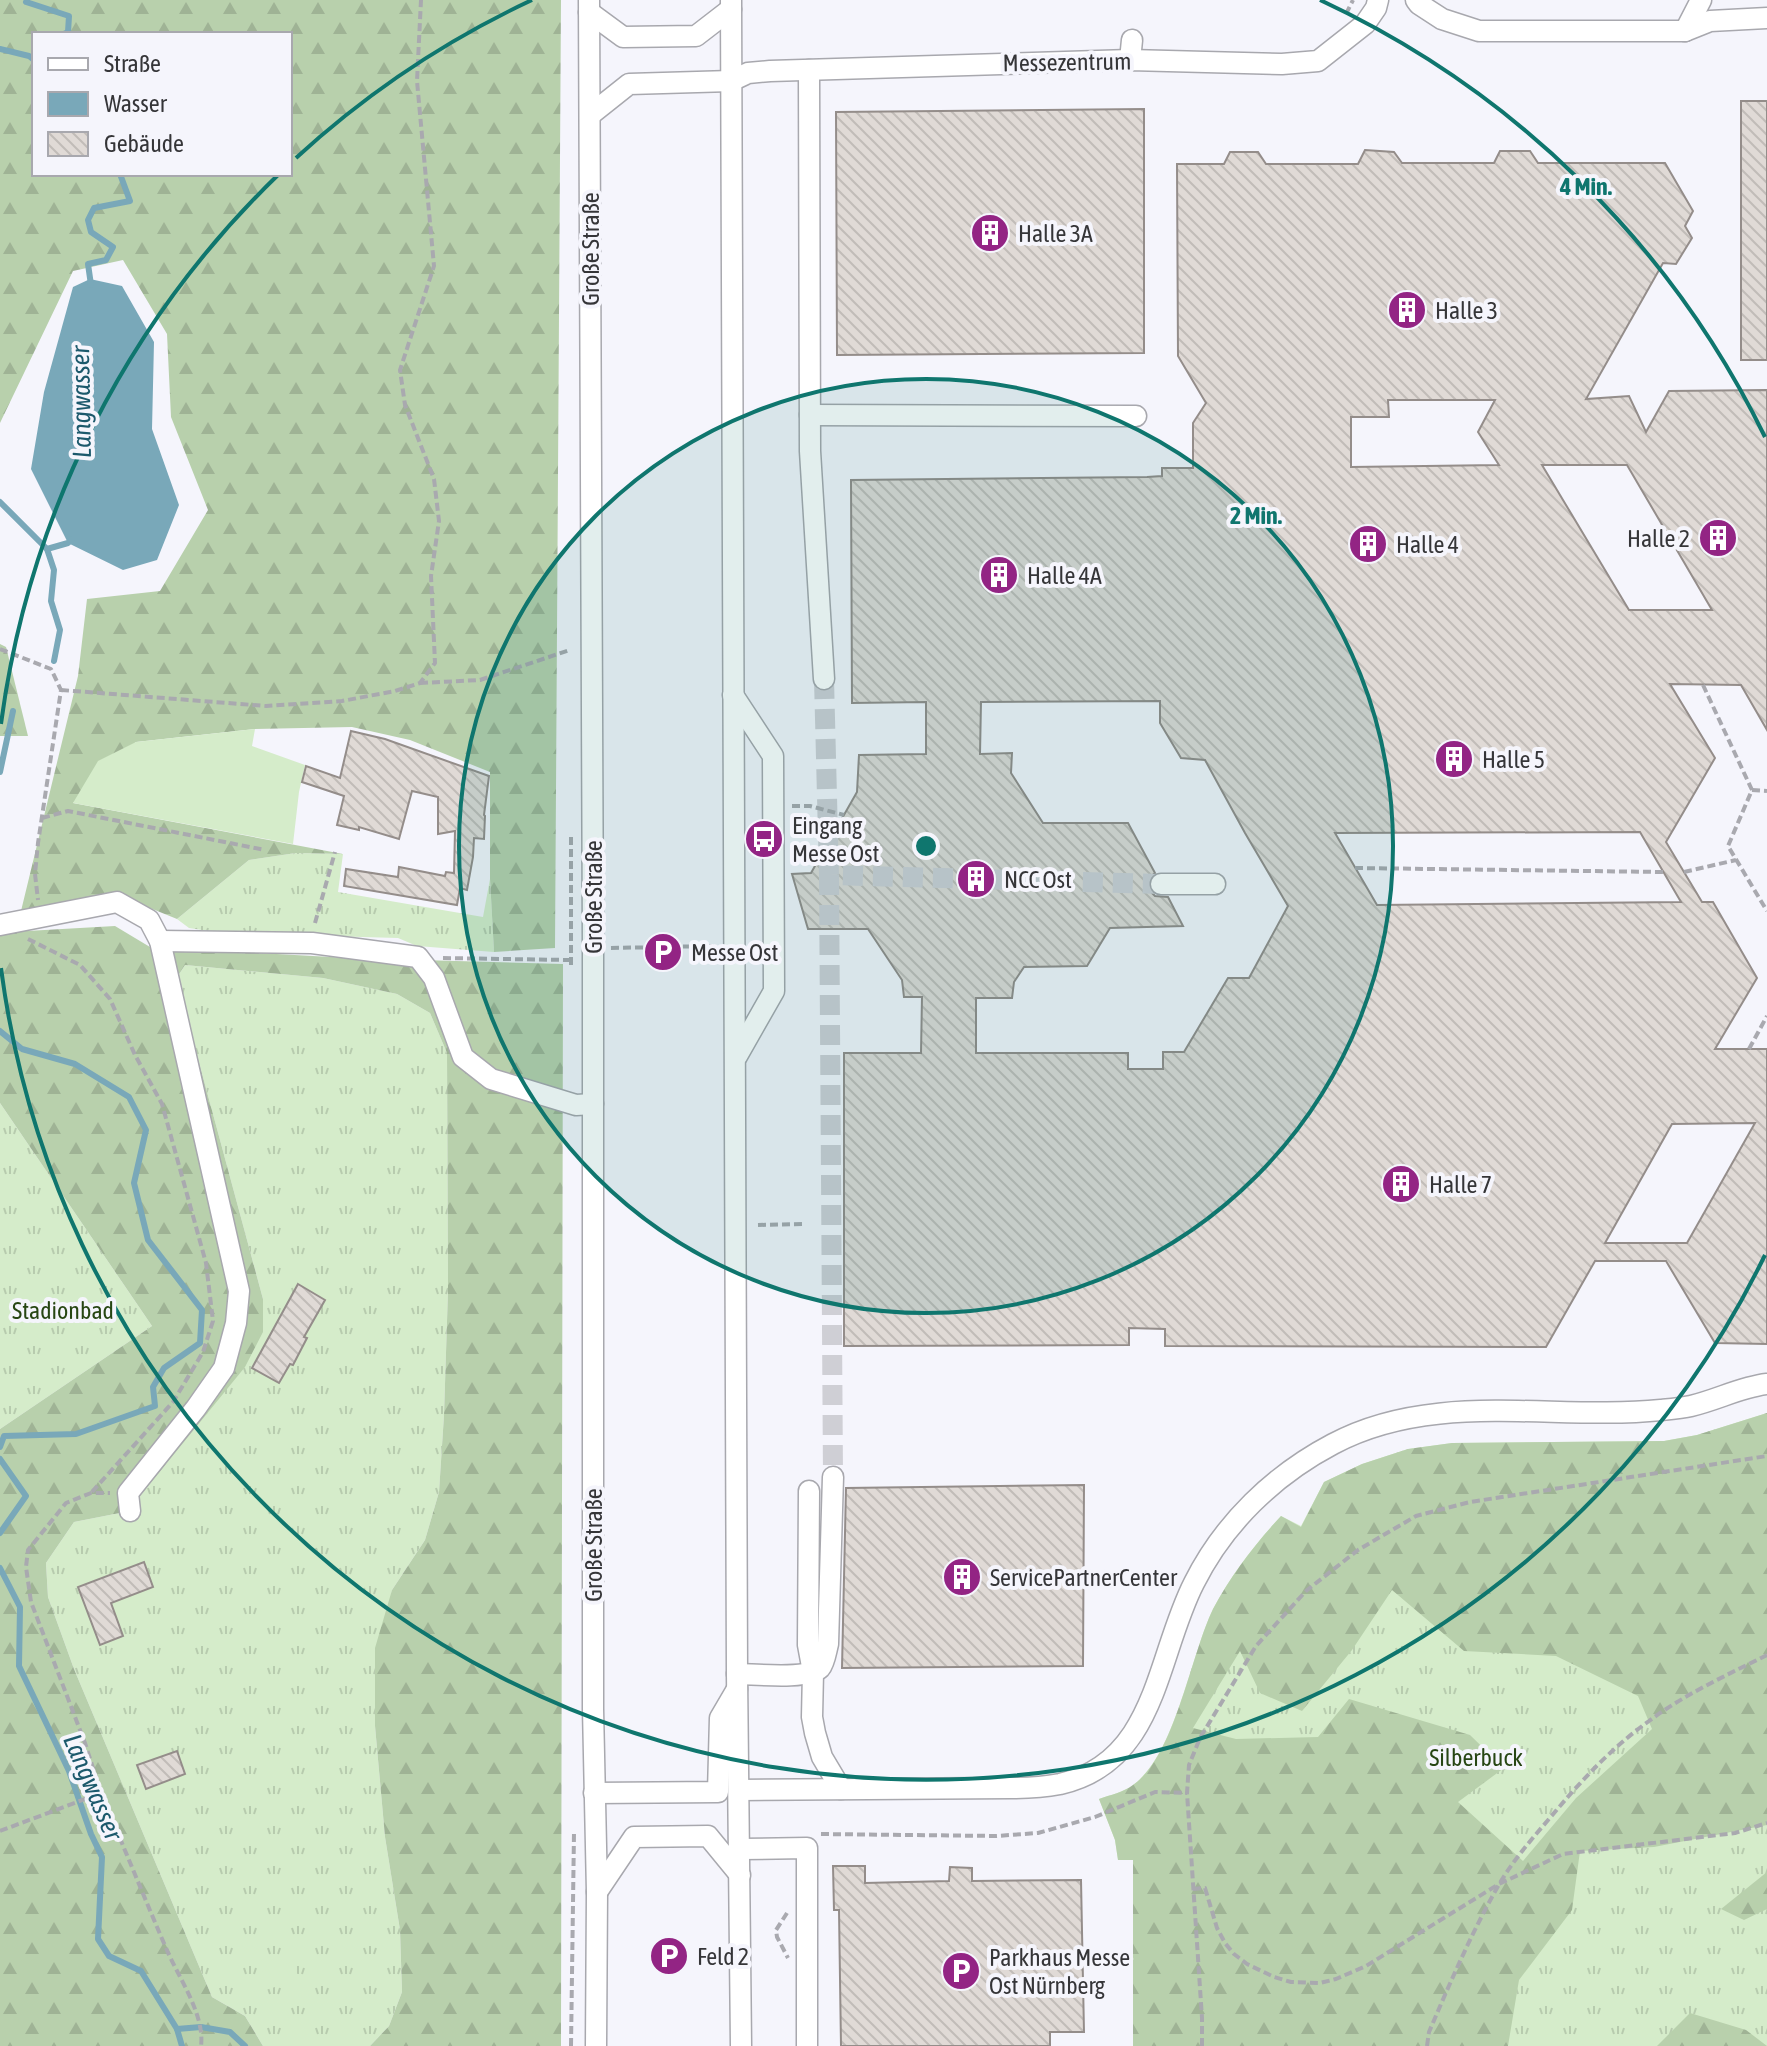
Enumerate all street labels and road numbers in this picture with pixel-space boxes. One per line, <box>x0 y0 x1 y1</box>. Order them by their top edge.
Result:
street label: Messezentrum <box>1002 47 1132 77</box>
street label: Große Straße <box>577 192 604 306</box>
street label: Große Straße <box>580 840 607 954</box>
street label: Große Straße <box>580 1488 607 1602</box>

